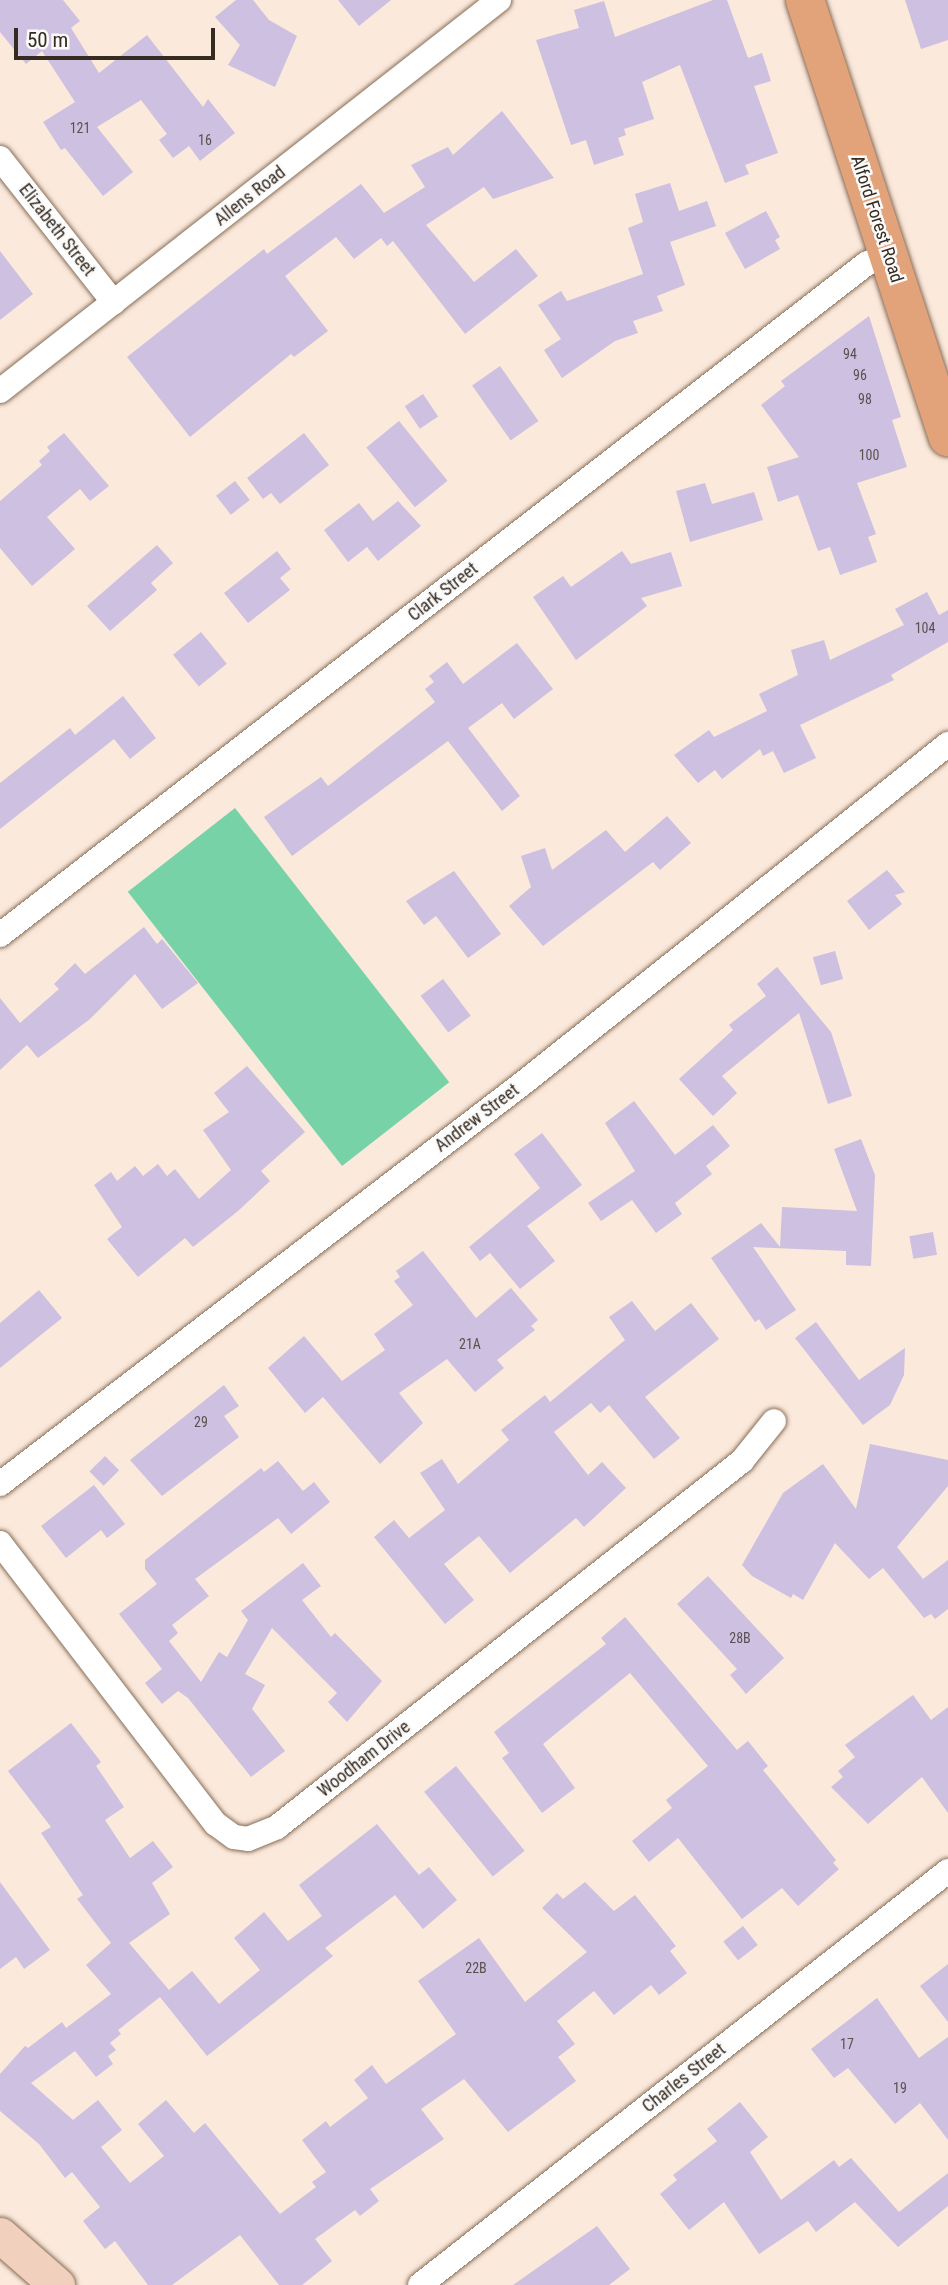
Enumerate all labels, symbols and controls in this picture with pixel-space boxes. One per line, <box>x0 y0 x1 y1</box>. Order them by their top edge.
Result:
scale bar <box>18 14 219 58</box>
text: 50 m <box>27 28 68 52</box>
house number: 121 <box>70 120 90 136</box>
house number: 16 <box>198 132 212 148</box>
street label: Alford Forest Road <box>846 153 908 285</box>
street label: Allens Road <box>210 162 290 230</box>
street label: Elizabeth Street <box>14 179 100 281</box>
house number: 94 <box>843 346 857 362</box>
house number: 96 <box>853 367 867 383</box>
house number: 98 <box>858 391 872 407</box>
house number: 100 <box>859 447 879 463</box>
street label: Clark Street <box>404 558 482 626</box>
house number: 104 <box>915 620 935 636</box>
street label: Andrew Street <box>431 1079 523 1157</box>
house number: 21A <box>459 1336 481 1352</box>
house number: 29 <box>194 1414 208 1430</box>
house number: 28B <box>729 1630 751 1646</box>
street label: Woodham Drive <box>313 1716 415 1802</box>
house number: 22B <box>465 1960 487 1976</box>
house number: 17 <box>840 2036 854 2052</box>
street label: Charles Street <box>638 2039 730 2117</box>
house number: 19 <box>893 2080 907 2096</box>

